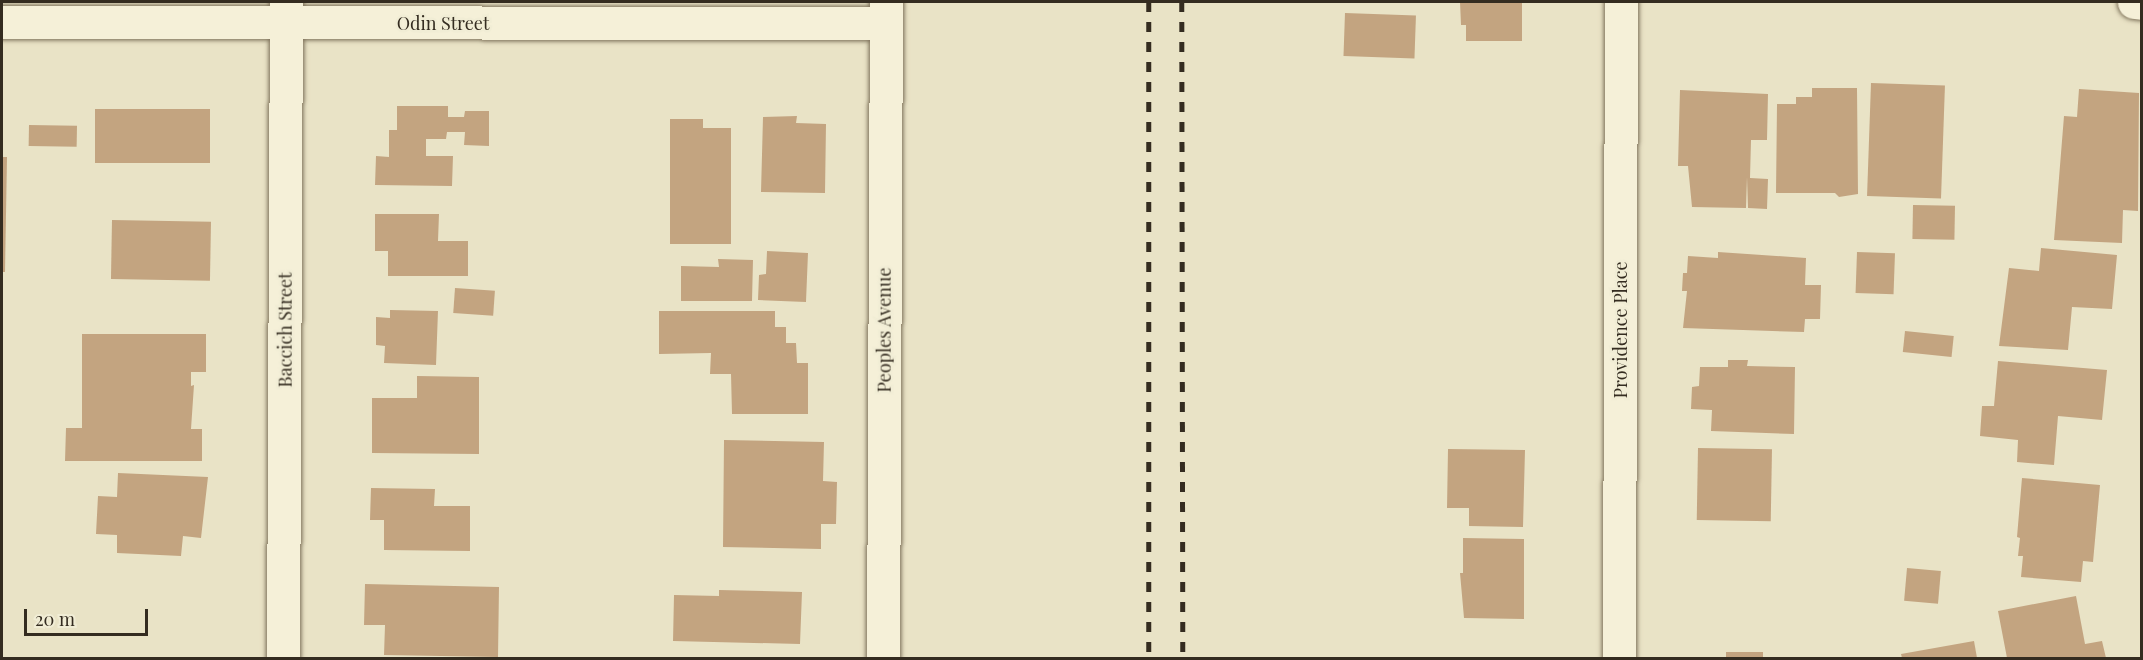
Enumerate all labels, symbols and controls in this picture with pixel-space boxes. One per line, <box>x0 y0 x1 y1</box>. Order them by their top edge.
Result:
street label: Odin Street <box>397 12 489 34</box>
street label: Providence Place <box>1609 262 1631 398</box>
street label: Peoples Avenue <box>873 267 895 393</box>
street label: Baccich Street <box>274 272 296 388</box>
scale bar <box>27 597 152 635</box>
text: 20 m <box>35 607 75 631</box>

